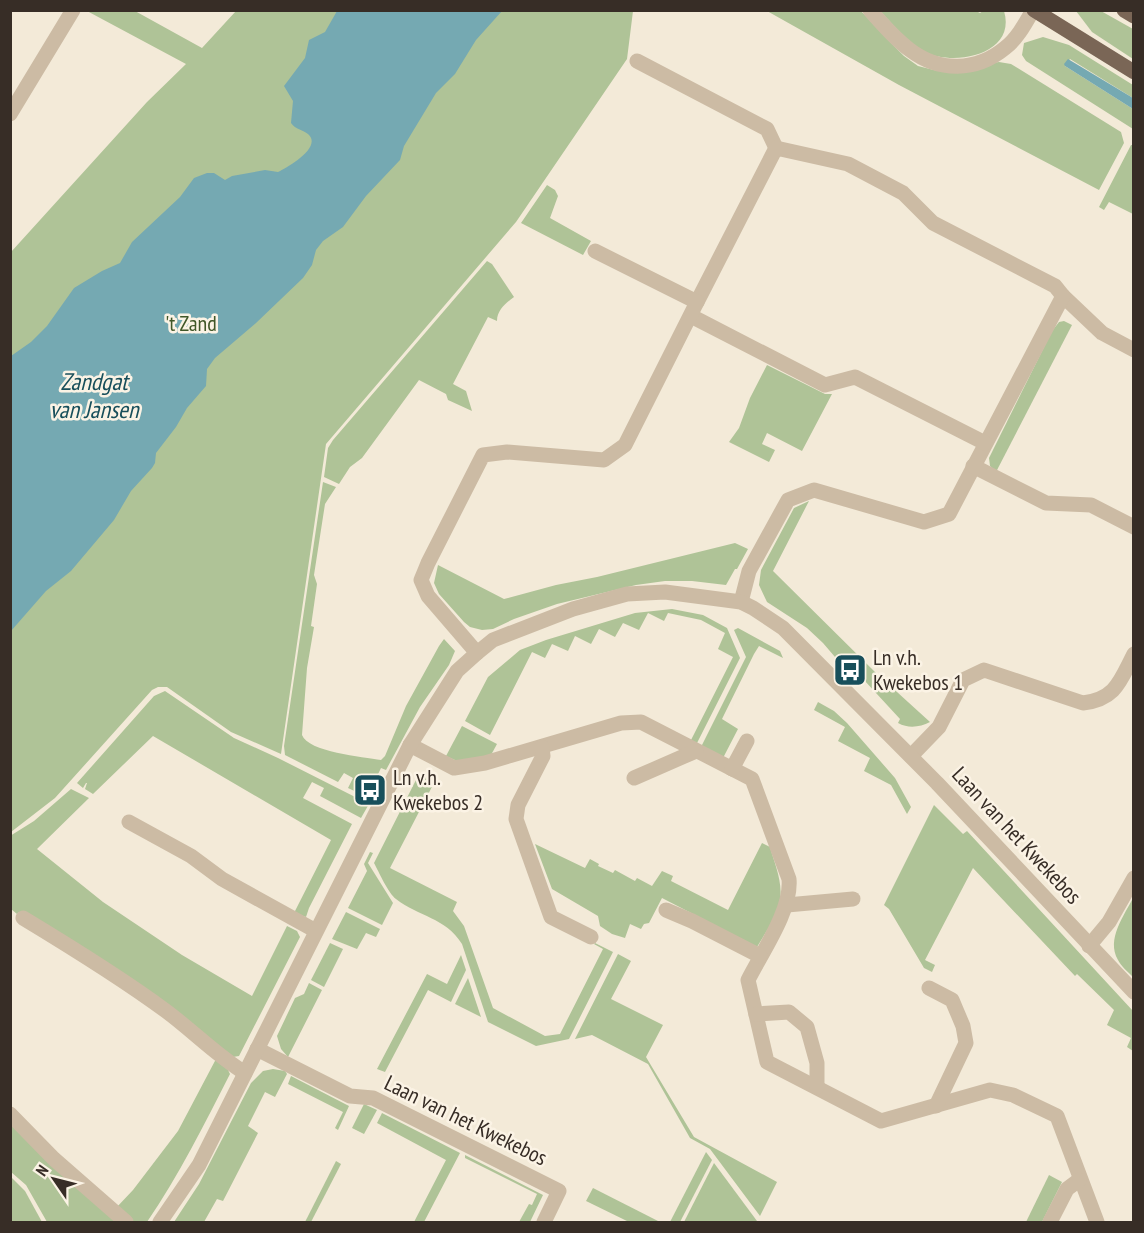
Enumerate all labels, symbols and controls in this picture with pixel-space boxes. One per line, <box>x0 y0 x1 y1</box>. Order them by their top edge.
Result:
park label: 't Zand <box>165 309 217 337</box>
water label: Zandgat van Jansen <box>49 366 140 425</box>
place label: Ln v.h. Kwekebos 1 <box>873 643 963 696</box>
bus stop icon: Ln v.h. Kwekebos 1 <box>832 652 868 688</box>
street label: Laan van het Kwekebos <box>946 761 1088 909</box>
place label: Ln v.h. Kwekebos 2 <box>393 763 483 816</box>
bus stop icon: Ln v.h. Kwekebos 2 <box>352 772 388 808</box>
street label: Laan van het Kwekebos <box>380 1069 552 1171</box>
north arrow <box>24 1149 84 1209</box>
text: N <box>31 1161 52 1180</box>

